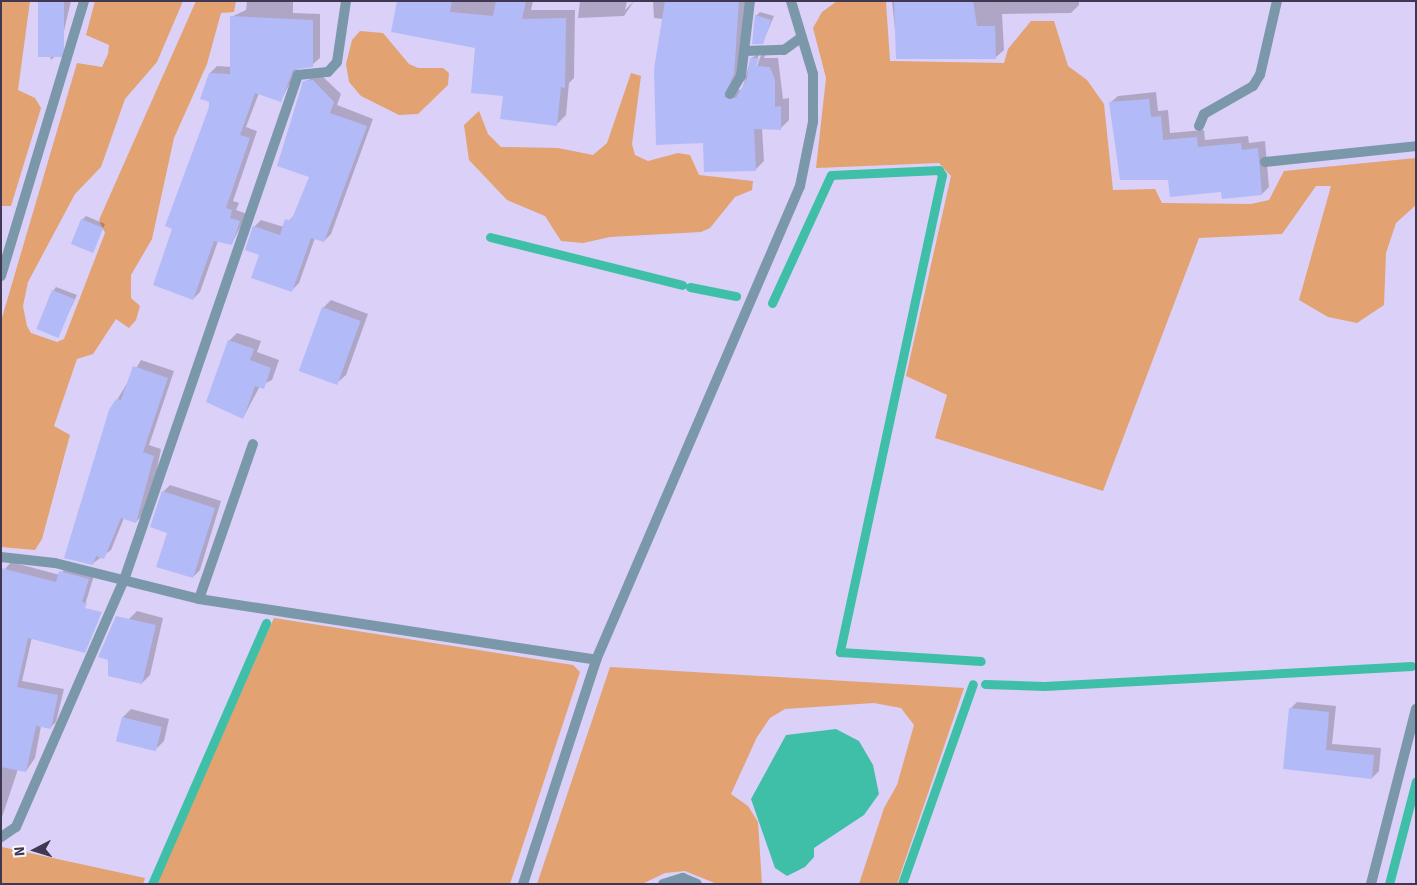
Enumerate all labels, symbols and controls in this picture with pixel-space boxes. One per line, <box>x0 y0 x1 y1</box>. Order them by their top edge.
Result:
north arrow <box>10 825 60 875</box>
text: N <box>11 846 28 857</box>

